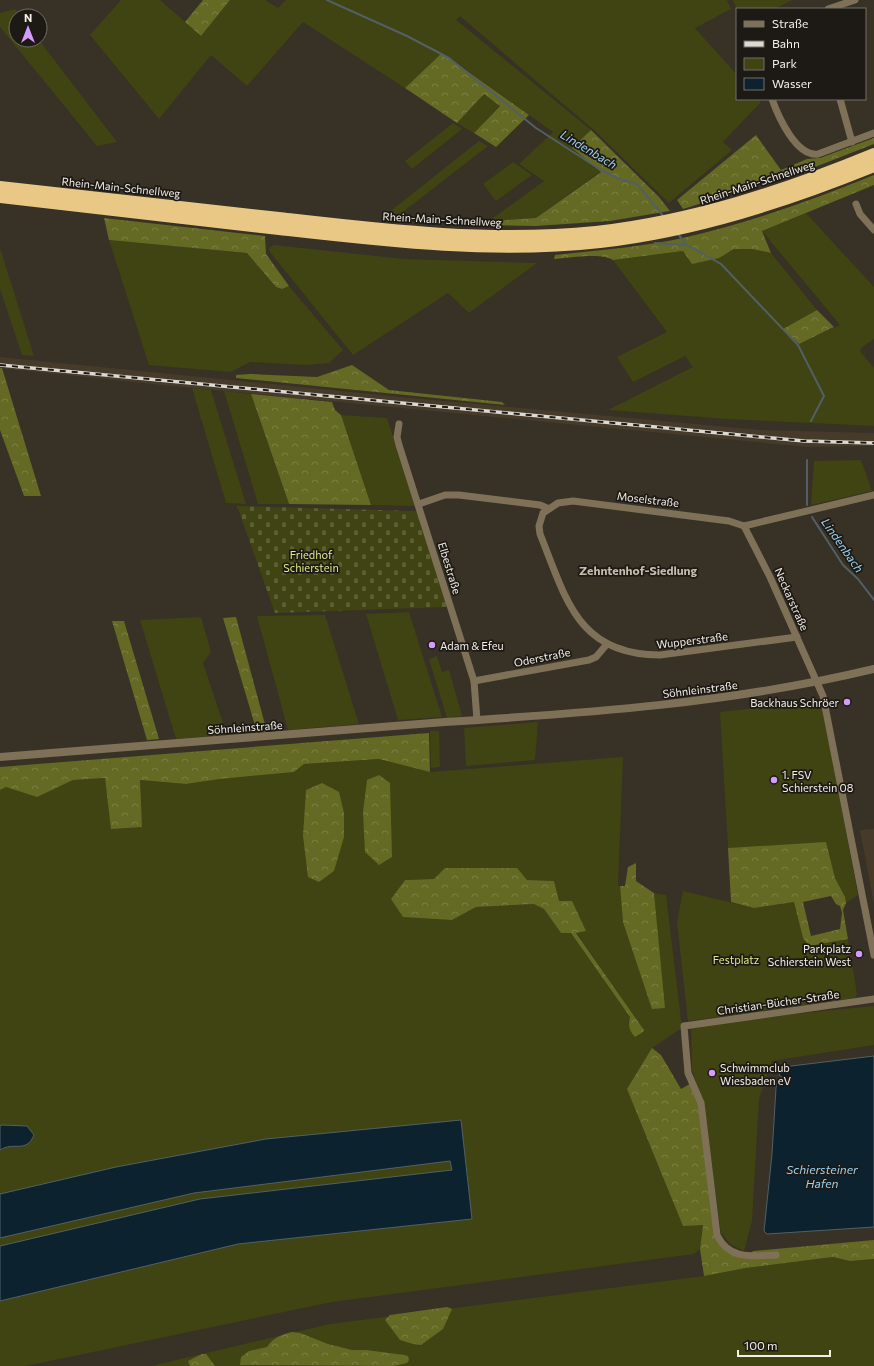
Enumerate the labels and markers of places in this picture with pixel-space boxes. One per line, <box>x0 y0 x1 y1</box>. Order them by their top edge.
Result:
place label: Adam & Efeu <box>440 639 504 652</box>
marker: Adam & Efeu <box>427 640 437 650</box>
place label: Backhaus Schröer <box>750 696 840 709</box>
marker: Backhaus Schröer <box>842 697 852 707</box>
place label: 1. FSV Schierstein 08 <box>782 768 854 794</box>
marker: 1. FSV Schierstein 08 <box>769 775 779 785</box>
place label: Parkplatz Schierstein West <box>768 942 852 968</box>
marker: Parkplatz Schierstein West <box>854 949 864 959</box>
place label: Schwimmclub Wiesbaden eV <box>720 1061 791 1087</box>
marker: Schwimmclub Wiesbaden eV <box>707 1068 717 1078</box>

